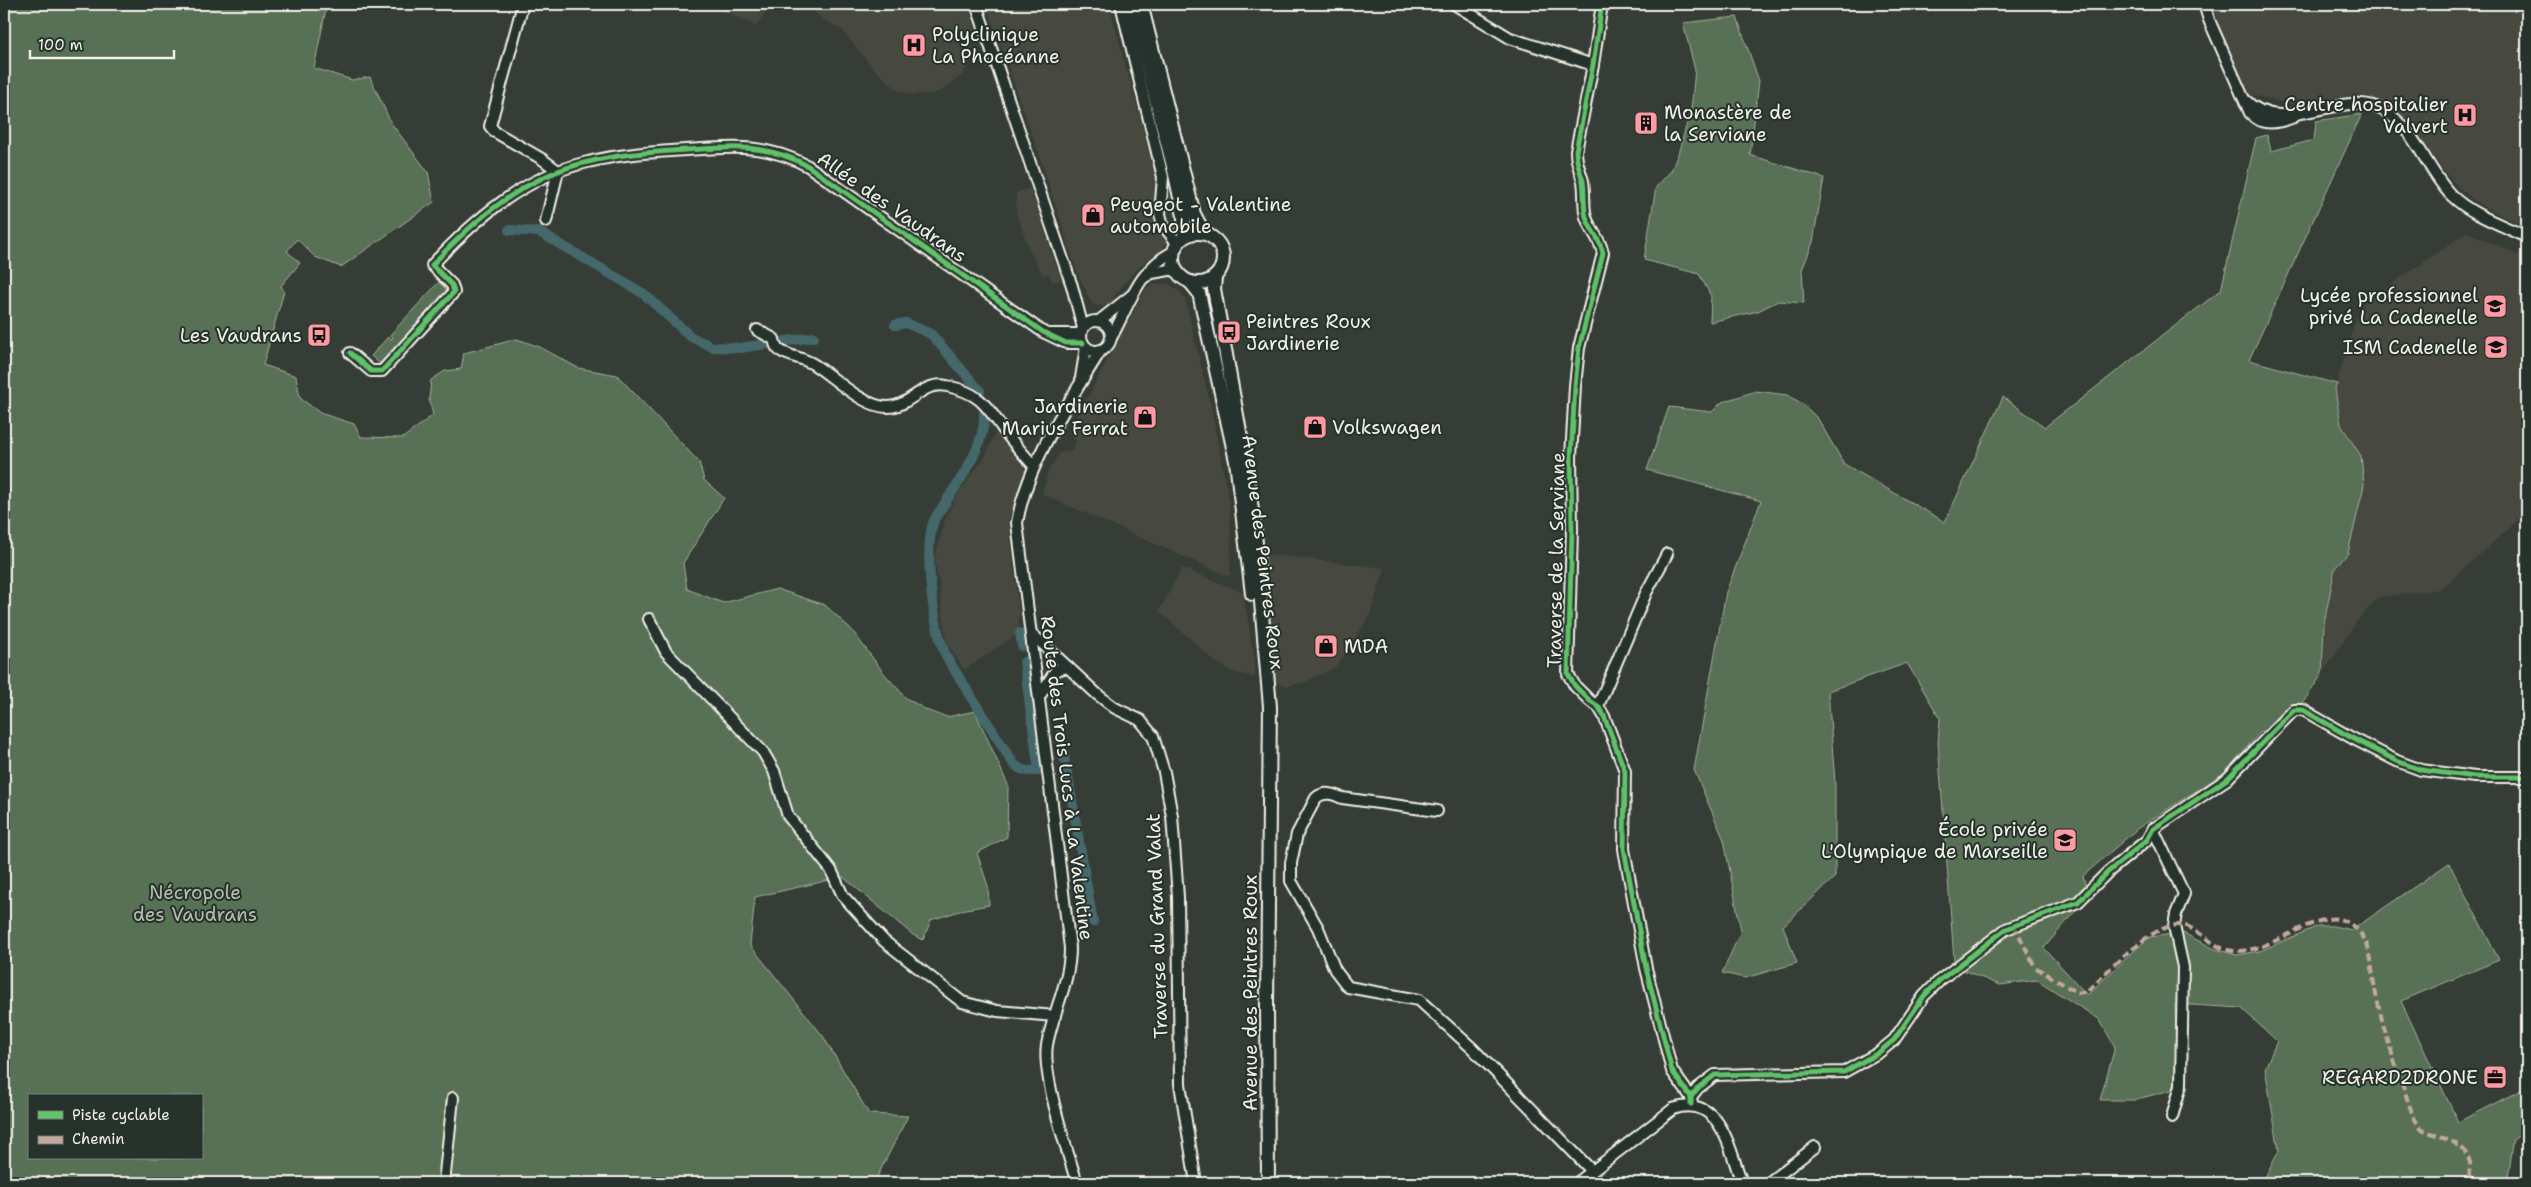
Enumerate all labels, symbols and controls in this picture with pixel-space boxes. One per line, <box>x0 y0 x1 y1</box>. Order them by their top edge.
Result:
place label: Polyclinique La Phocéanne <box>932 22 1060 69</box>
scale bar <box>30 28 174 60</box>
hospital icon: Polyclinique La Phocéanne <box>901 32 927 58</box>
text: 100 m <box>38 35 83 55</box>
place label: Centre hospitalier Valvert <box>2284 92 2448 139</box>
place label: Monastère de la Serviane <box>1664 100 1792 147</box>
hospital icon: Centre hospitalier Valvert <box>2452 102 2478 128</box>
building icon: Monastère de la Serviane <box>1633 110 1659 136</box>
street label: Allée des Vaudrans <box>812 146 972 268</box>
place label: Peugeot - Valentine automobile <box>1110 192 1292 239</box>
shop icon: Peugeot - Valentine automobile <box>1080 202 1106 228</box>
place label: Lycée professionnel privé La Cadenelle <box>2300 283 2478 330</box>
school or university icon: Lycée professionnel privé La Cadenelle <box>2482 293 2508 319</box>
place label: Peintres Roux Jardinerie <box>1246 309 1371 356</box>
bus stop icon: Peintres Roux Jardinerie <box>1216 319 1242 345</box>
bus stop icon: Les Vaudrans <box>306 322 332 348</box>
place label: Les Vaudrans <box>180 323 302 348</box>
school or university icon: ISM Cadenelle <box>2483 334 2509 360</box>
place label: ISM Cadenelle <box>2343 335 2478 360</box>
place label: Jardinerie Marius Ferrat <box>1002 394 1128 441</box>
shop icon: Jardinerie Marius Ferrat <box>1132 404 1158 430</box>
shop icon: Volkswagen <box>1302 414 1328 440</box>
place label: Volkswagen <box>1332 415 1442 440</box>
street label: Avenue des Peintres Roux <box>1236 433 1290 671</box>
street label: Traverse de la Serviane <box>1542 452 1570 668</box>
street label: Route des Trois Lucs à La Valentine <box>1035 614 1099 942</box>
shop icon: MDA <box>1313 633 1339 659</box>
place label: MDA <box>1344 634 1388 659</box>
street label: Traverse du Grand Valat <box>1141 813 1173 1039</box>
place label: École privée L'Olympique de Marseille <box>1821 816 2048 864</box>
school or university icon: École privée L'Olympique de Marseille <box>2052 827 2078 853</box>
street label: Avenue des Peintres Roux <box>1238 875 1263 1111</box>
park label: Nécropole des Vaudrans <box>133 880 257 927</box>
office icon: REGARD2DRONE <box>2482 1064 2508 1090</box>
place label: REGARD2DRONE <box>2322 1065 2478 1090</box>
legend <box>28 1094 202 1160</box>
text: Piste cyclable <box>72 1105 170 1125</box>
text: Chemin <box>72 1129 125 1149</box>

